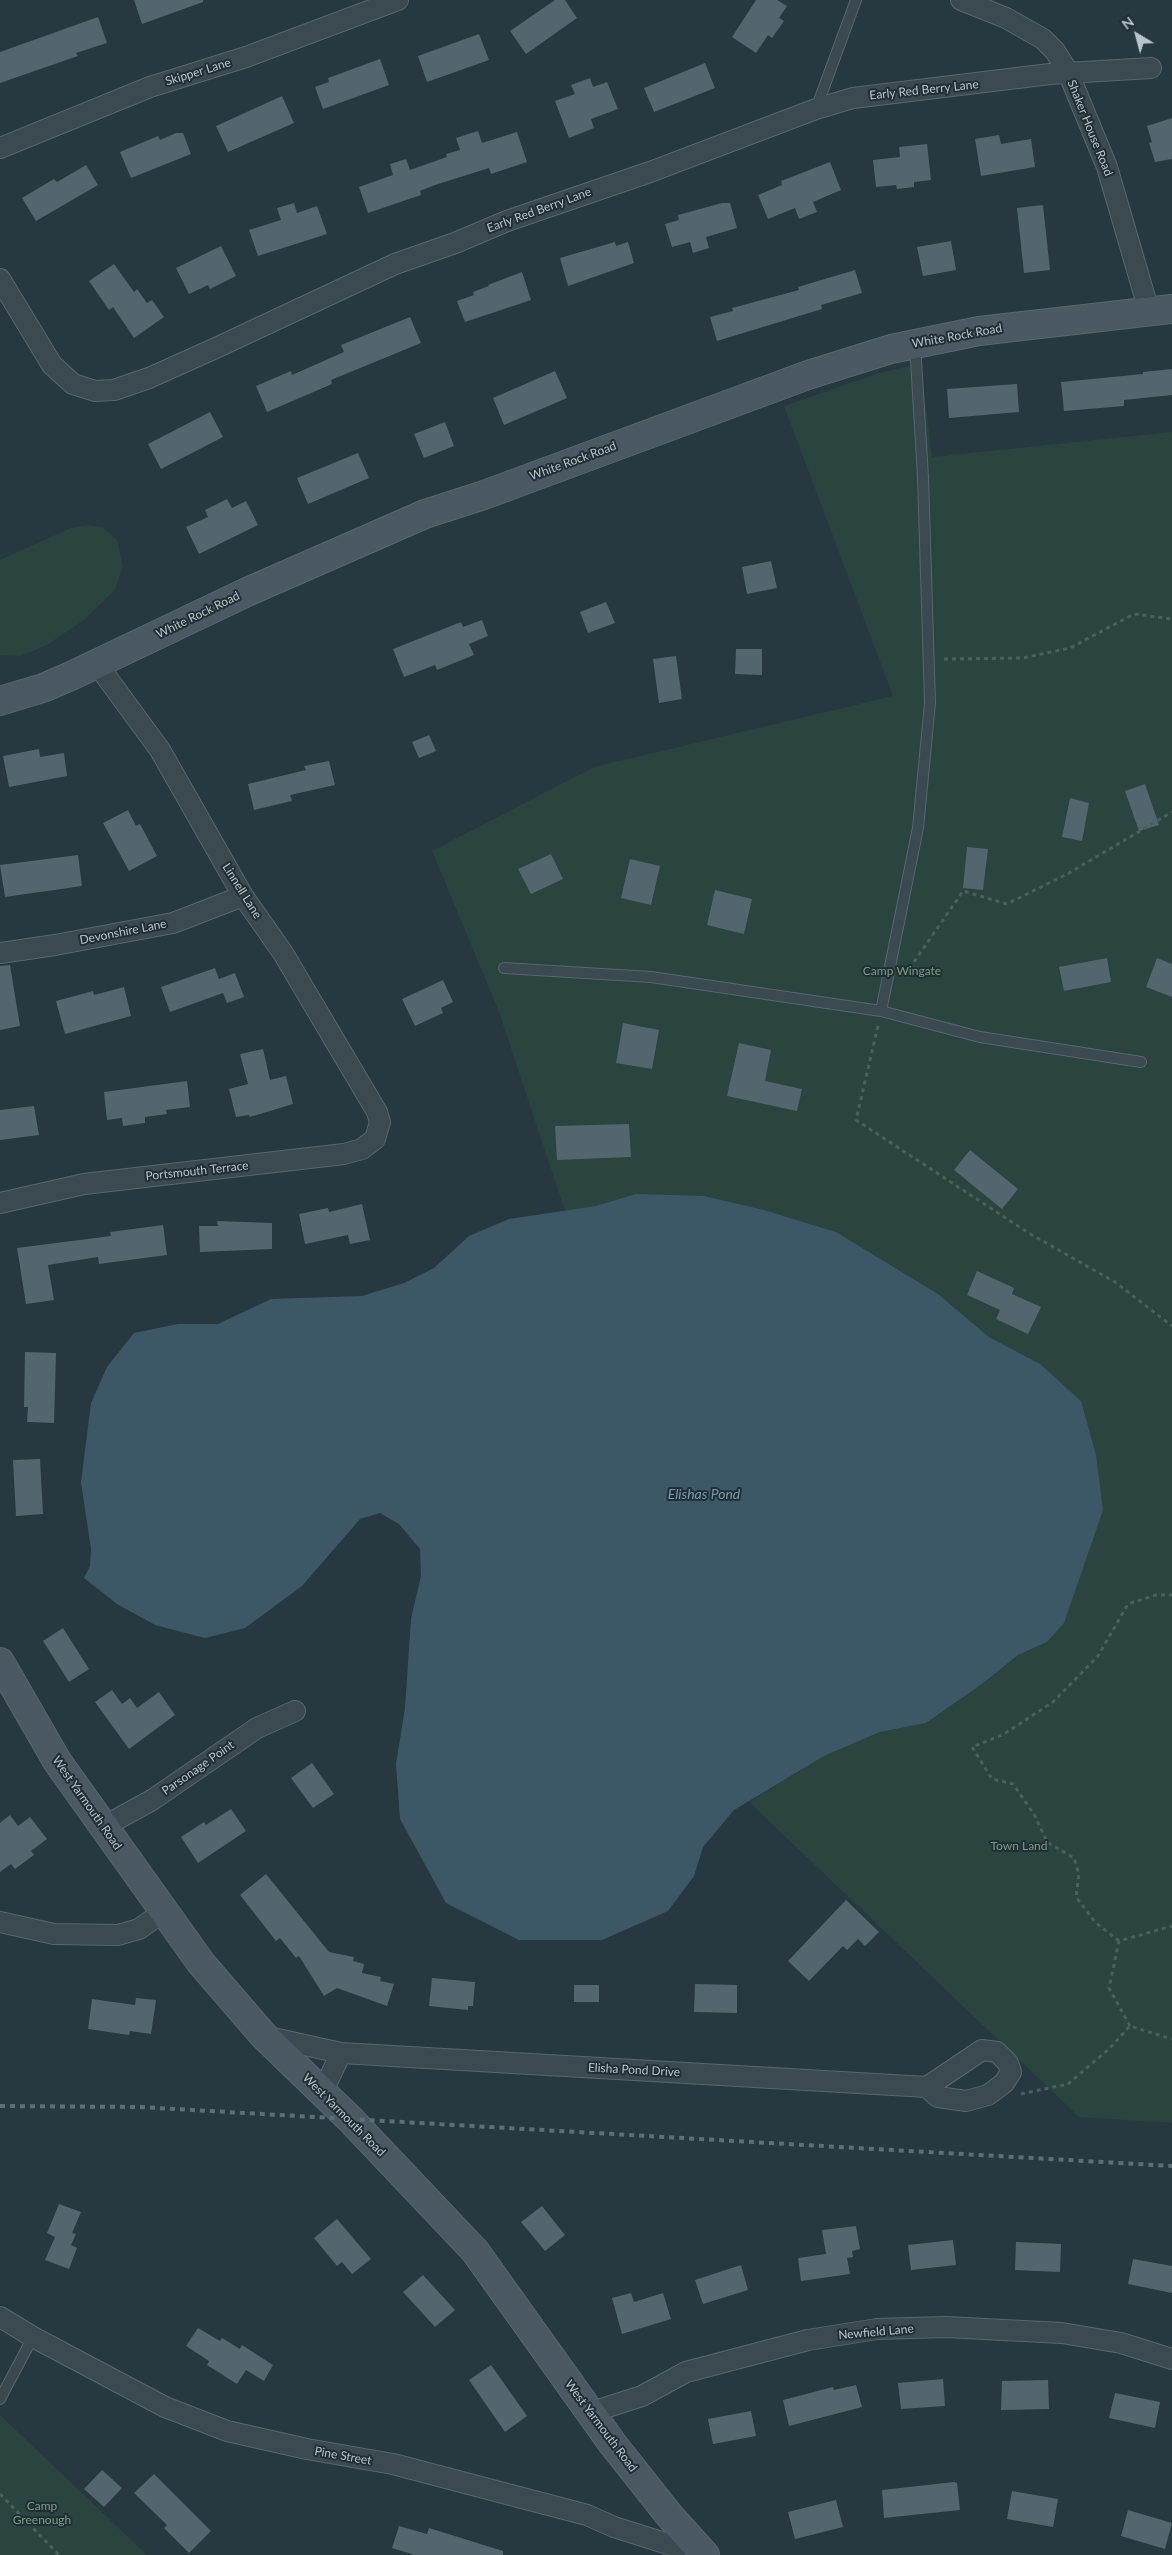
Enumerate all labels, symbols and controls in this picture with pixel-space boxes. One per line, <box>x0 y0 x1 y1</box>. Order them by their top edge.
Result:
north arrow <box>1112 10 1162 60</box>
text: N <box>1118 13 1137 33</box>
street label: Skipper Lane <box>163 55 233 89</box>
street label: Early Red Berry Lane <box>869 77 979 103</box>
street label: Shaker House Road <box>1064 78 1116 178</box>
street label: Early Red Berry Lane <box>485 184 593 236</box>
street label: White Rock Road <box>911 321 1003 351</box>
street label: White Rock Road <box>528 439 618 483</box>
street label: White Rock Road <box>154 589 242 641</box>
street label: Linnell Lane <box>219 861 265 921</box>
street label: Devonshire Lane <box>78 917 168 947</box>
park label: Camp Wingate <box>863 964 941 978</box>
street label: Portsmouth Terrace <box>145 1158 249 1184</box>
water label: Elishas Pond <box>668 1486 740 1502</box>
street label: Parsonage Point <box>159 1738 237 1798</box>
street label: West Yarmouth Road <box>49 1753 125 1853</box>
park label: Town Land <box>990 1839 1048 1853</box>
street label: Elisha Pond Drive <box>588 2060 680 2080</box>
street label: West Yarmouth Road <box>300 2071 388 2159</box>
street label: Newfield Lane <box>838 2322 914 2342</box>
street label: West Yarmouth Road <box>562 2377 640 2475</box>
street label: Pine Street <box>313 2444 373 2468</box>
park label: Camp Greenough <box>13 2499 71 2527</box>

